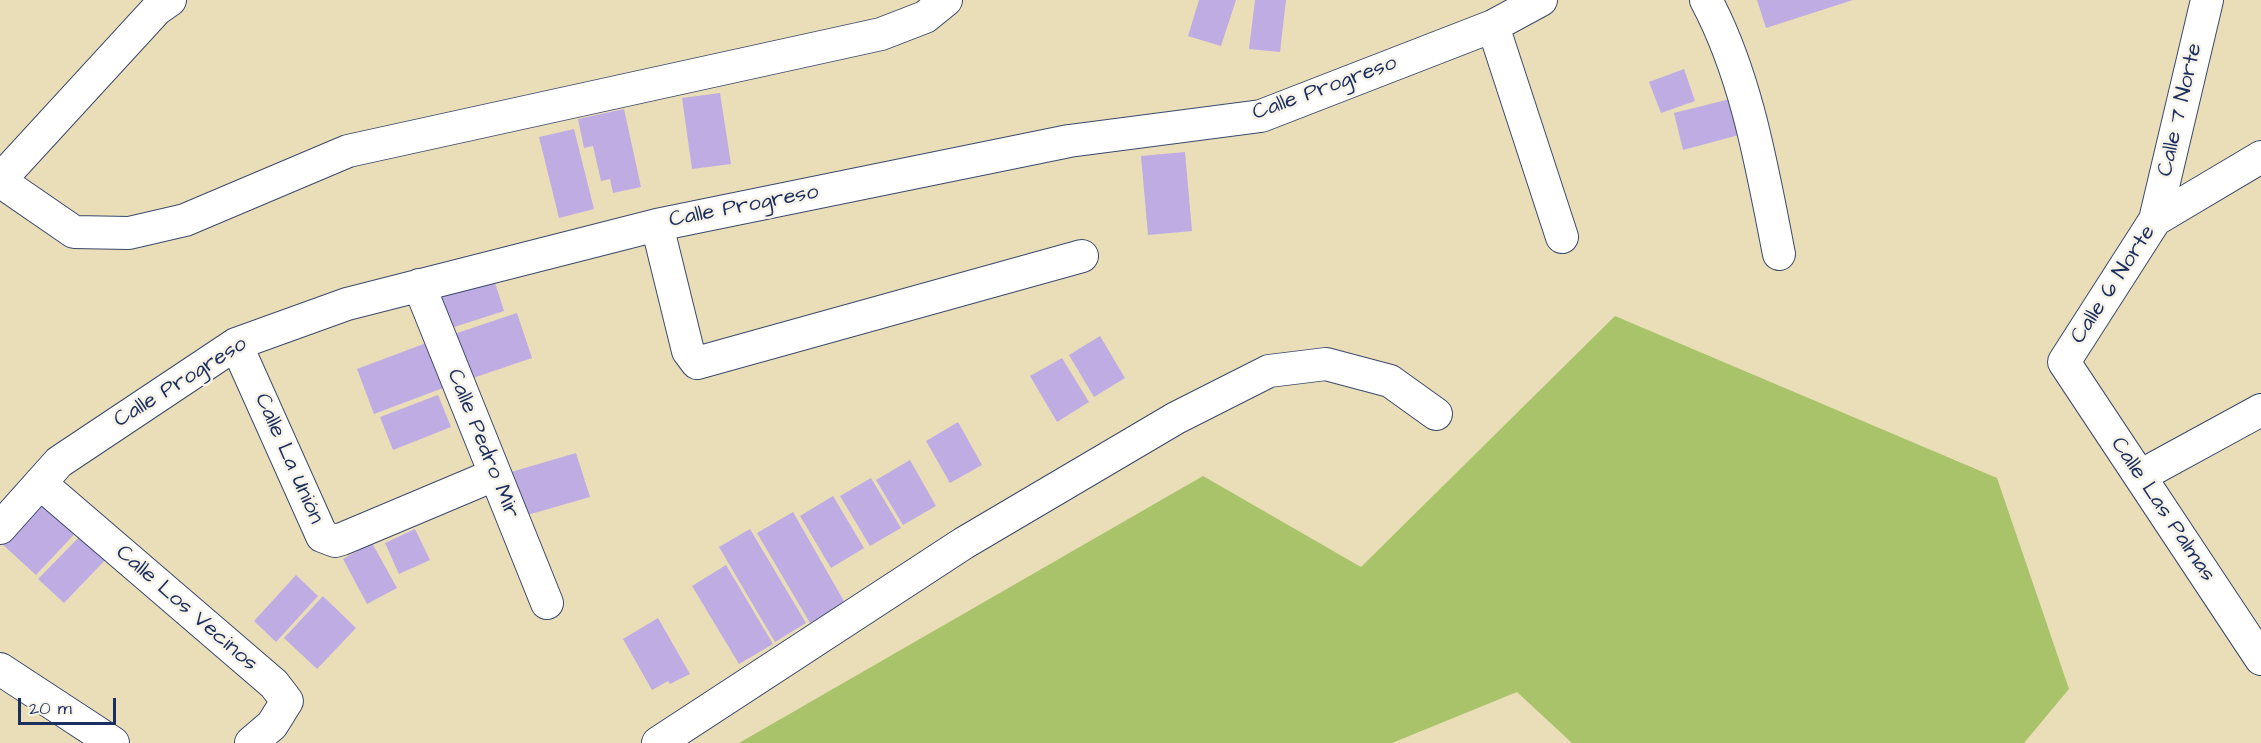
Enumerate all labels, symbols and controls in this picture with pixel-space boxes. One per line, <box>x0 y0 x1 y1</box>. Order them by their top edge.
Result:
street label: Calle 7 Norte <box>2153 41 2209 179</box>
street label: Calle Progreso <box>1249 51 1401 127</box>
street label: Calle Progreso <box>667 180 821 234</box>
street label: Calle 6 Norte <box>2066 221 2162 349</box>
street label: Calle Progreso <box>110 332 252 434</box>
street label: Calle Pedro Mir <box>440 366 524 522</box>
street label: Calle La Unión <box>248 390 328 528</box>
street label: Calle Las Palmas <box>2104 433 2220 587</box>
street label: Calle Los Vecinos <box>110 540 262 678</box>
scale bar <box>21 686 118 724</box>
text: 20 m <box>29 696 72 721</box>

